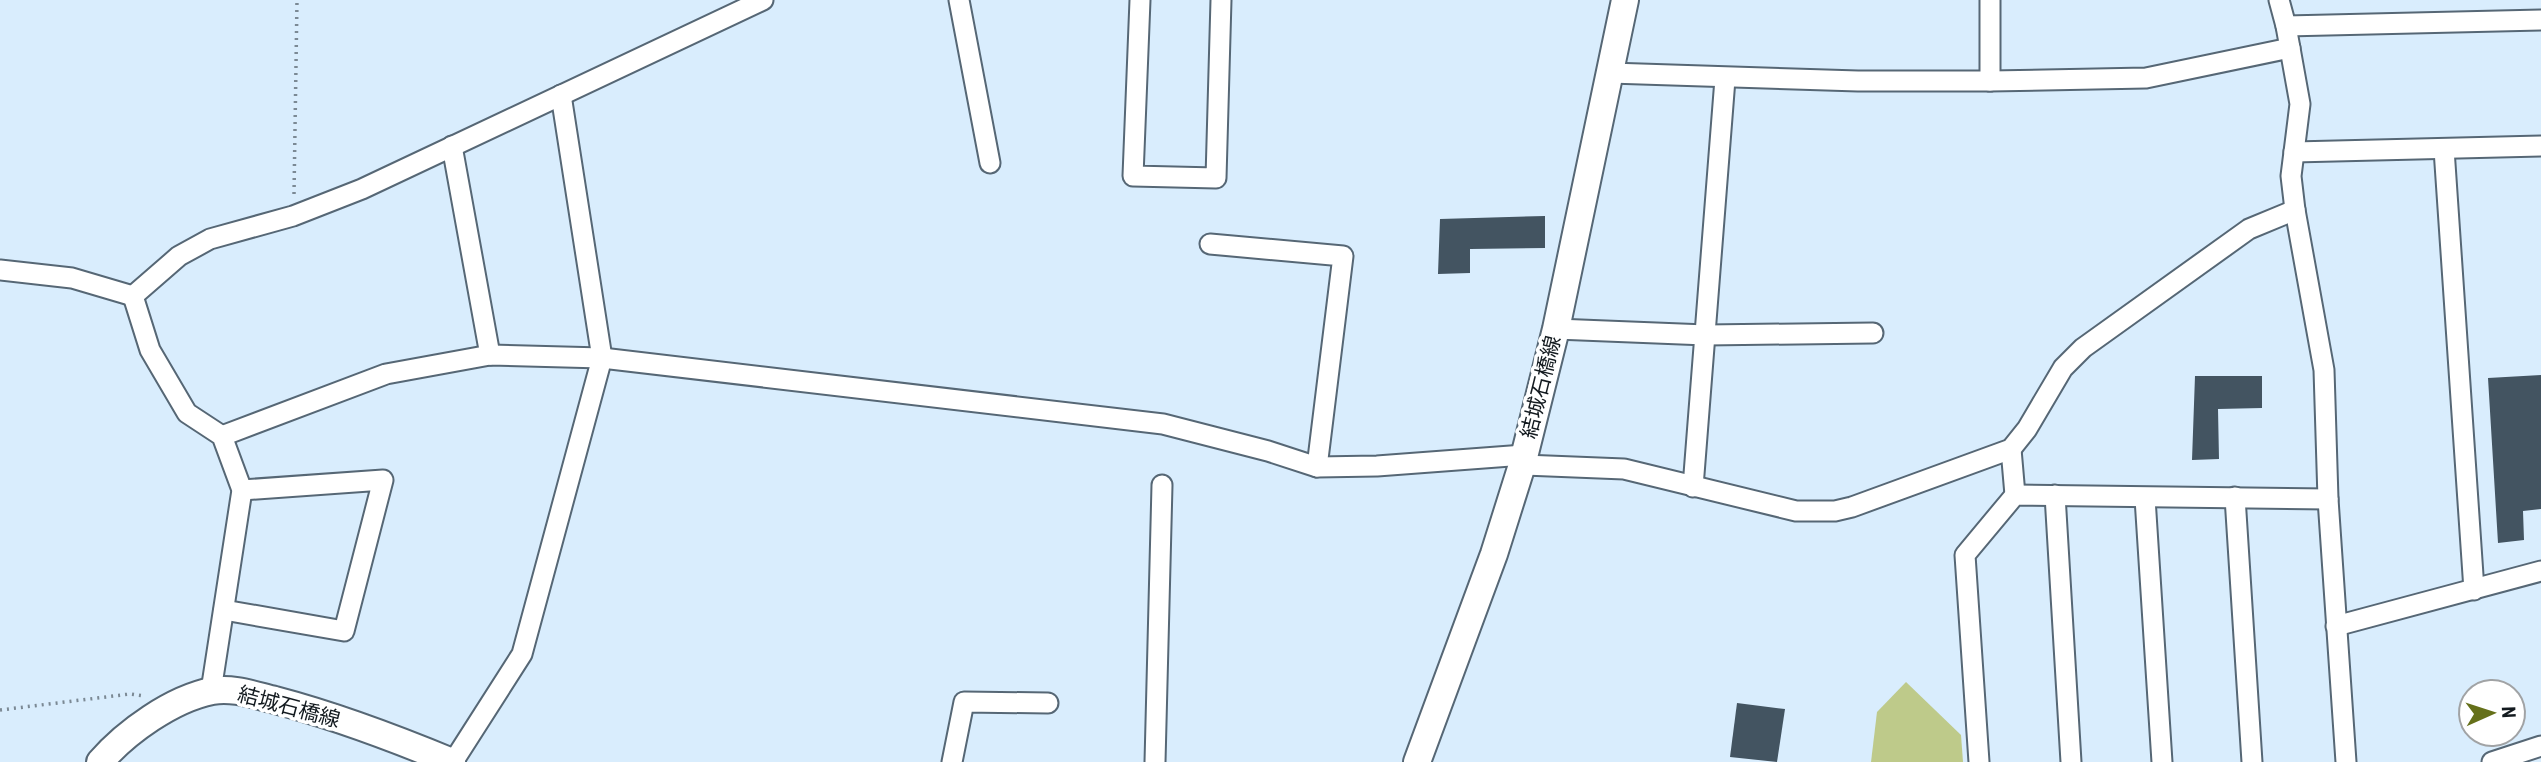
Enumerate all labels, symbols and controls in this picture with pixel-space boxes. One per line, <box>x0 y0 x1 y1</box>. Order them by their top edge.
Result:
street label: 結城石橋線 <box>1517 333 1565 441</box>
north arrow <box>2457 678 2527 748</box>
street label: 結城石橋線 <box>235 682 343 732</box>
text: N <box>2497 706 2520 719</box>

